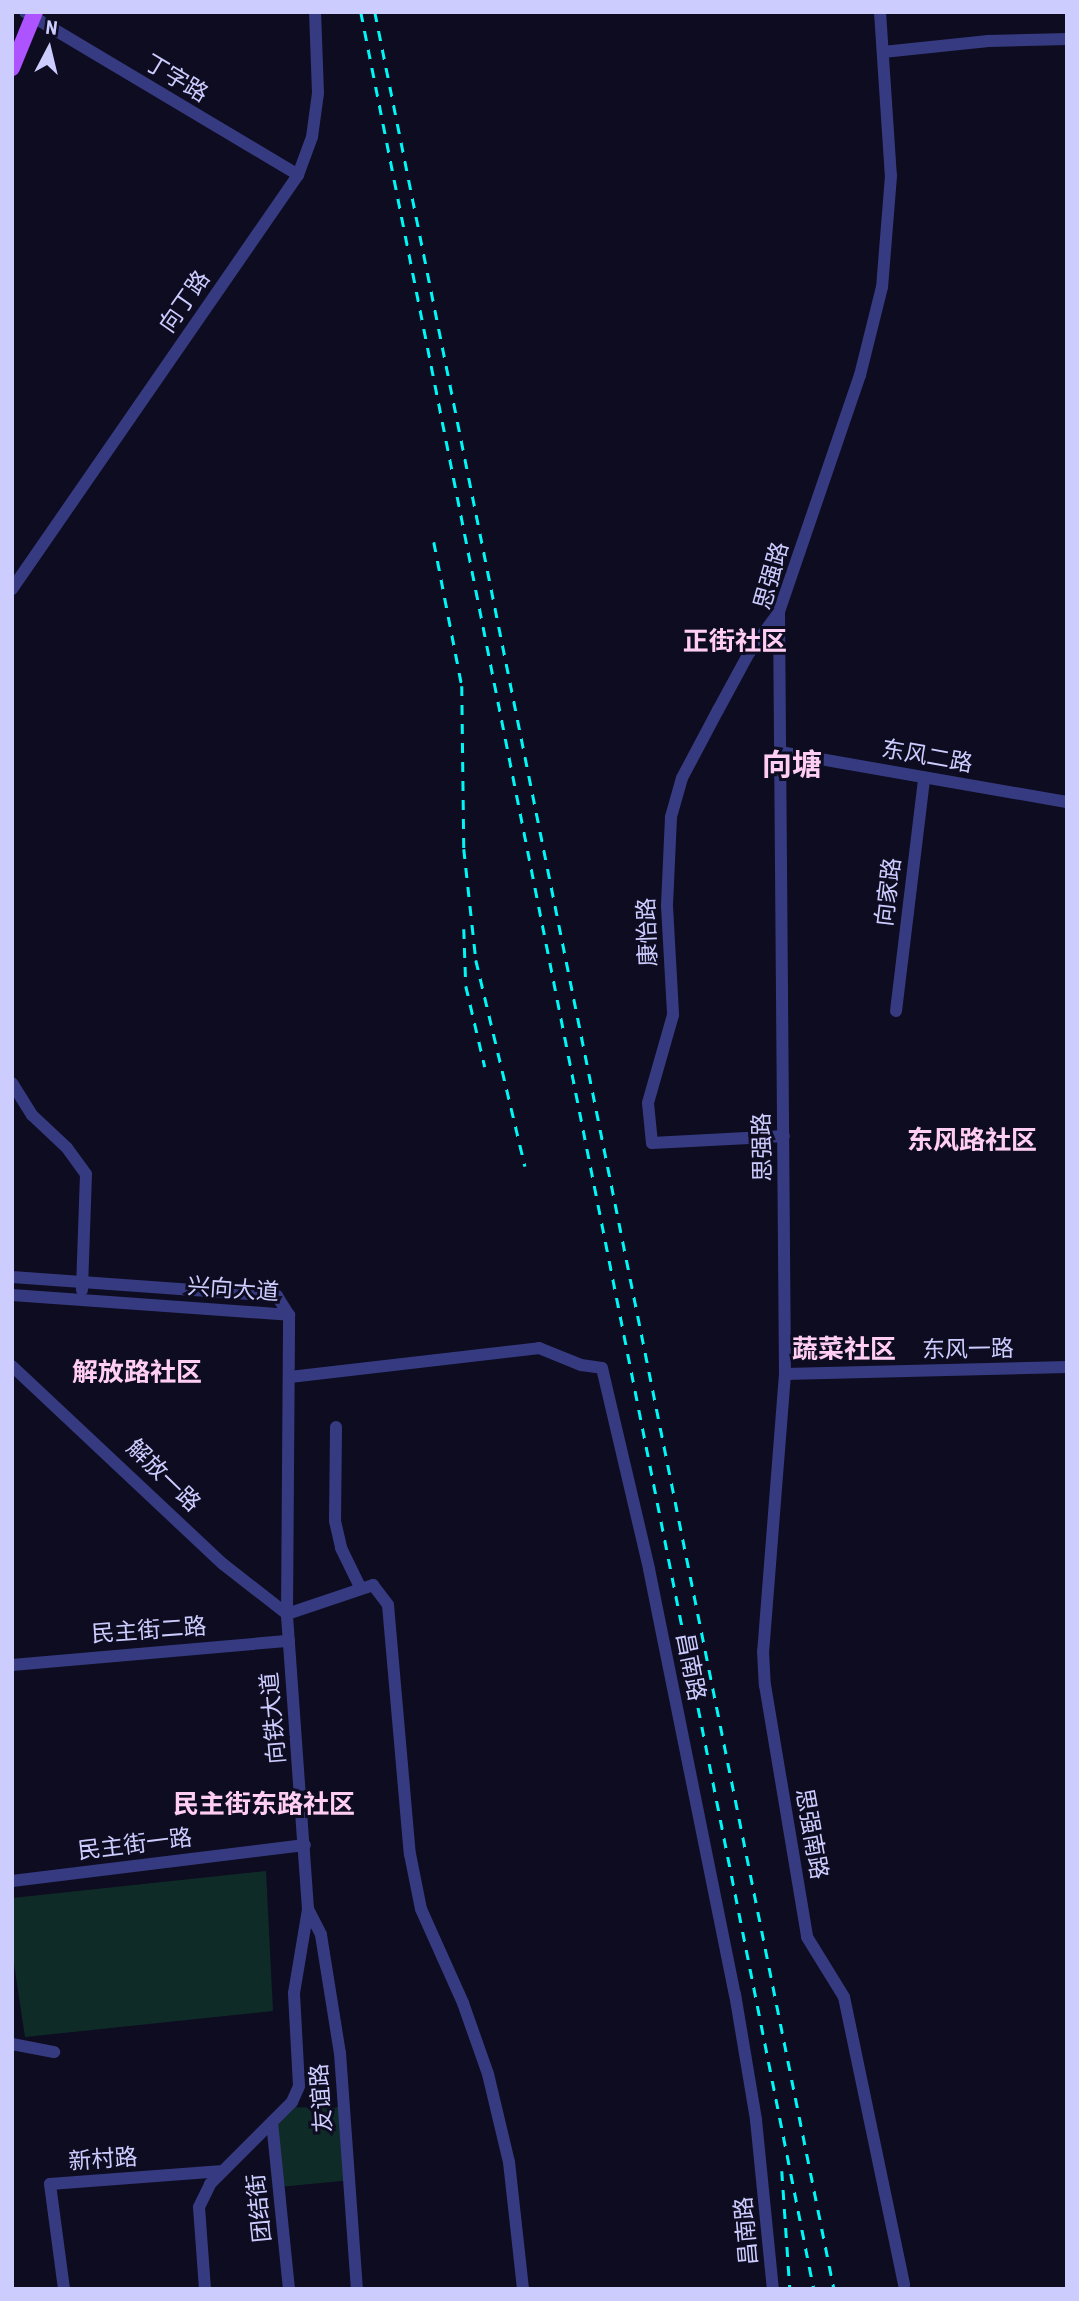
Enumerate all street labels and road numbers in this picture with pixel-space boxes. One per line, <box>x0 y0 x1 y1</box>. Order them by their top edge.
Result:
street label: 丁字路 <box>139 49 213 109</box>
street label: 向丁路 <box>154 266 216 338</box>
street label: 思强路 <box>749 539 795 613</box>
street label: 东风二路 <box>879 735 975 779</box>
street label: 向家路 <box>871 856 907 928</box>
street label: 康怡路 <box>633 897 663 967</box>
street label: 思强路 <box>749 1112 777 1182</box>
street label: 兴向大道 <box>186 1273 280 1307</box>
street label: 东风一路 <box>922 1335 1014 1365</box>
street label: 解放一路 <box>120 1434 206 1518</box>
street label: 民主街二路 <box>91 1613 207 1649</box>
street label: 昌南路 <box>670 1631 710 1703</box>
street label: 向铁大道 <box>256 1671 292 1765</box>
street label: 思强南路 <box>789 1786 833 1882</box>
street label: 民主街一路 <box>76 1824 194 1866</box>
street label: 友谊路 <box>306 2063 338 2133</box>
street label: 新村路 <box>68 2144 138 2176</box>
street label: 团结街 <box>243 2172 277 2244</box>
street label: 昌南路 <box>730 2195 764 2267</box>

